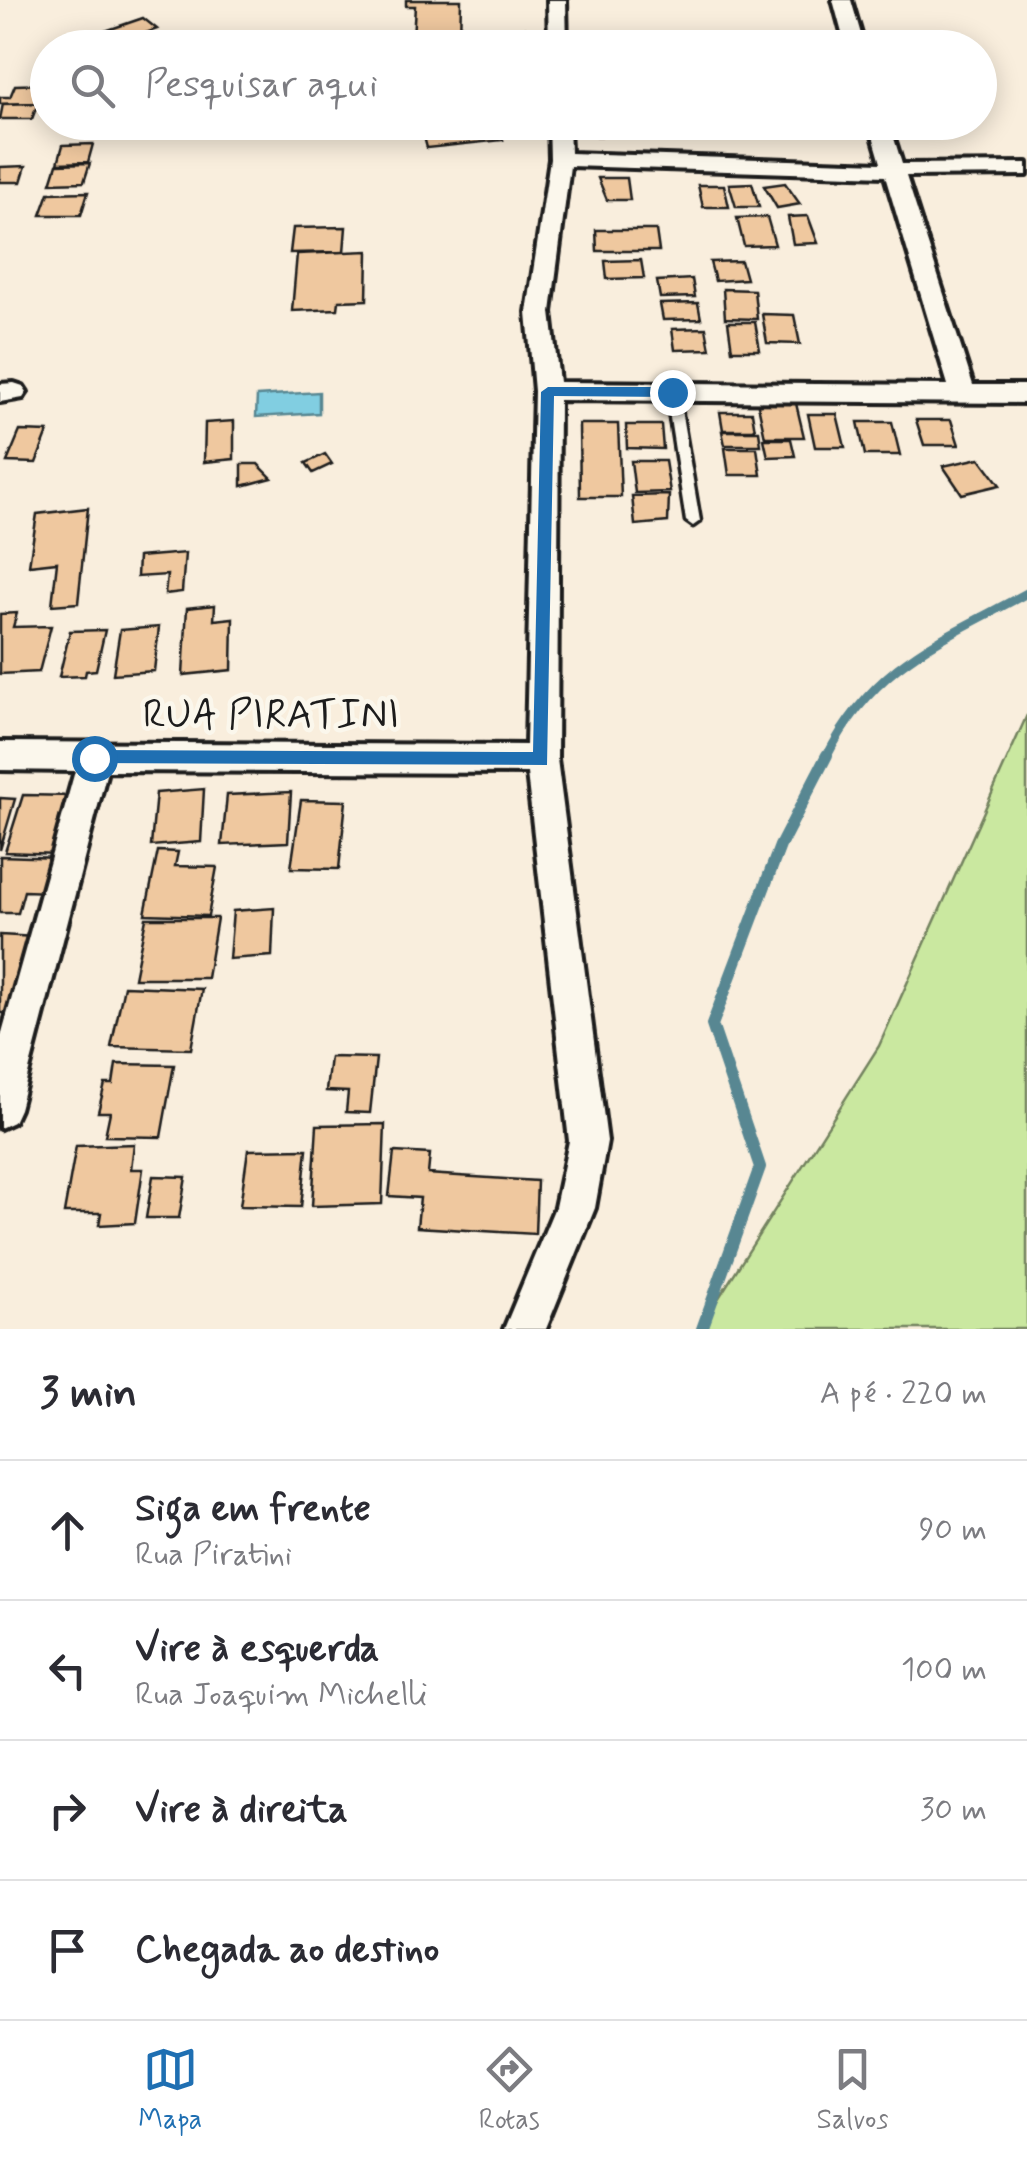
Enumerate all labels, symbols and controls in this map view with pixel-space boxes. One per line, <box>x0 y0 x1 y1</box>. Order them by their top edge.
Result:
search box <box>30 30 997 140</box>
icon: search <box>65 58 120 113</box>
text: Pesquisar aqui <box>145 61 378 110</box>
route end <box>650 370 696 416</box>
street label: RUA PIRATINI <box>143 690 399 742</box>
route start <box>72 736 118 782</box>
text: 3 min <box>40 1367 137 1422</box>
text: A pé · 220 m <box>820 1373 987 1415</box>
text: Siga em frente <box>135 1485 371 1534</box>
icon: ahead <box>40 1503 95 1558</box>
text: 90 m <box>919 1509 987 1551</box>
text: Rua Piratini <box>135 1534 292 1576</box>
text: Vire à esquerda <box>135 1625 379 1674</box>
icon: left <box>40 1643 95 1698</box>
text: 100 m <box>901 1649 987 1691</box>
text: Rua Joaquim Michelli <box>135 1674 427 1716</box>
icon: right <box>40 1783 95 1838</box>
text: Vire à direita <box>135 1786 348 1835</box>
text: 30 m <box>920 1789 987 1831</box>
icon: arrive <box>40 1923 95 1978</box>
text: Chegada ao destino <box>135 1926 439 1975</box>
tab: Mapa <box>138 2042 202 2139</box>
tab: Rotas <box>479 2042 540 2139</box>
tab: Salvos <box>816 2042 889 2139</box>

